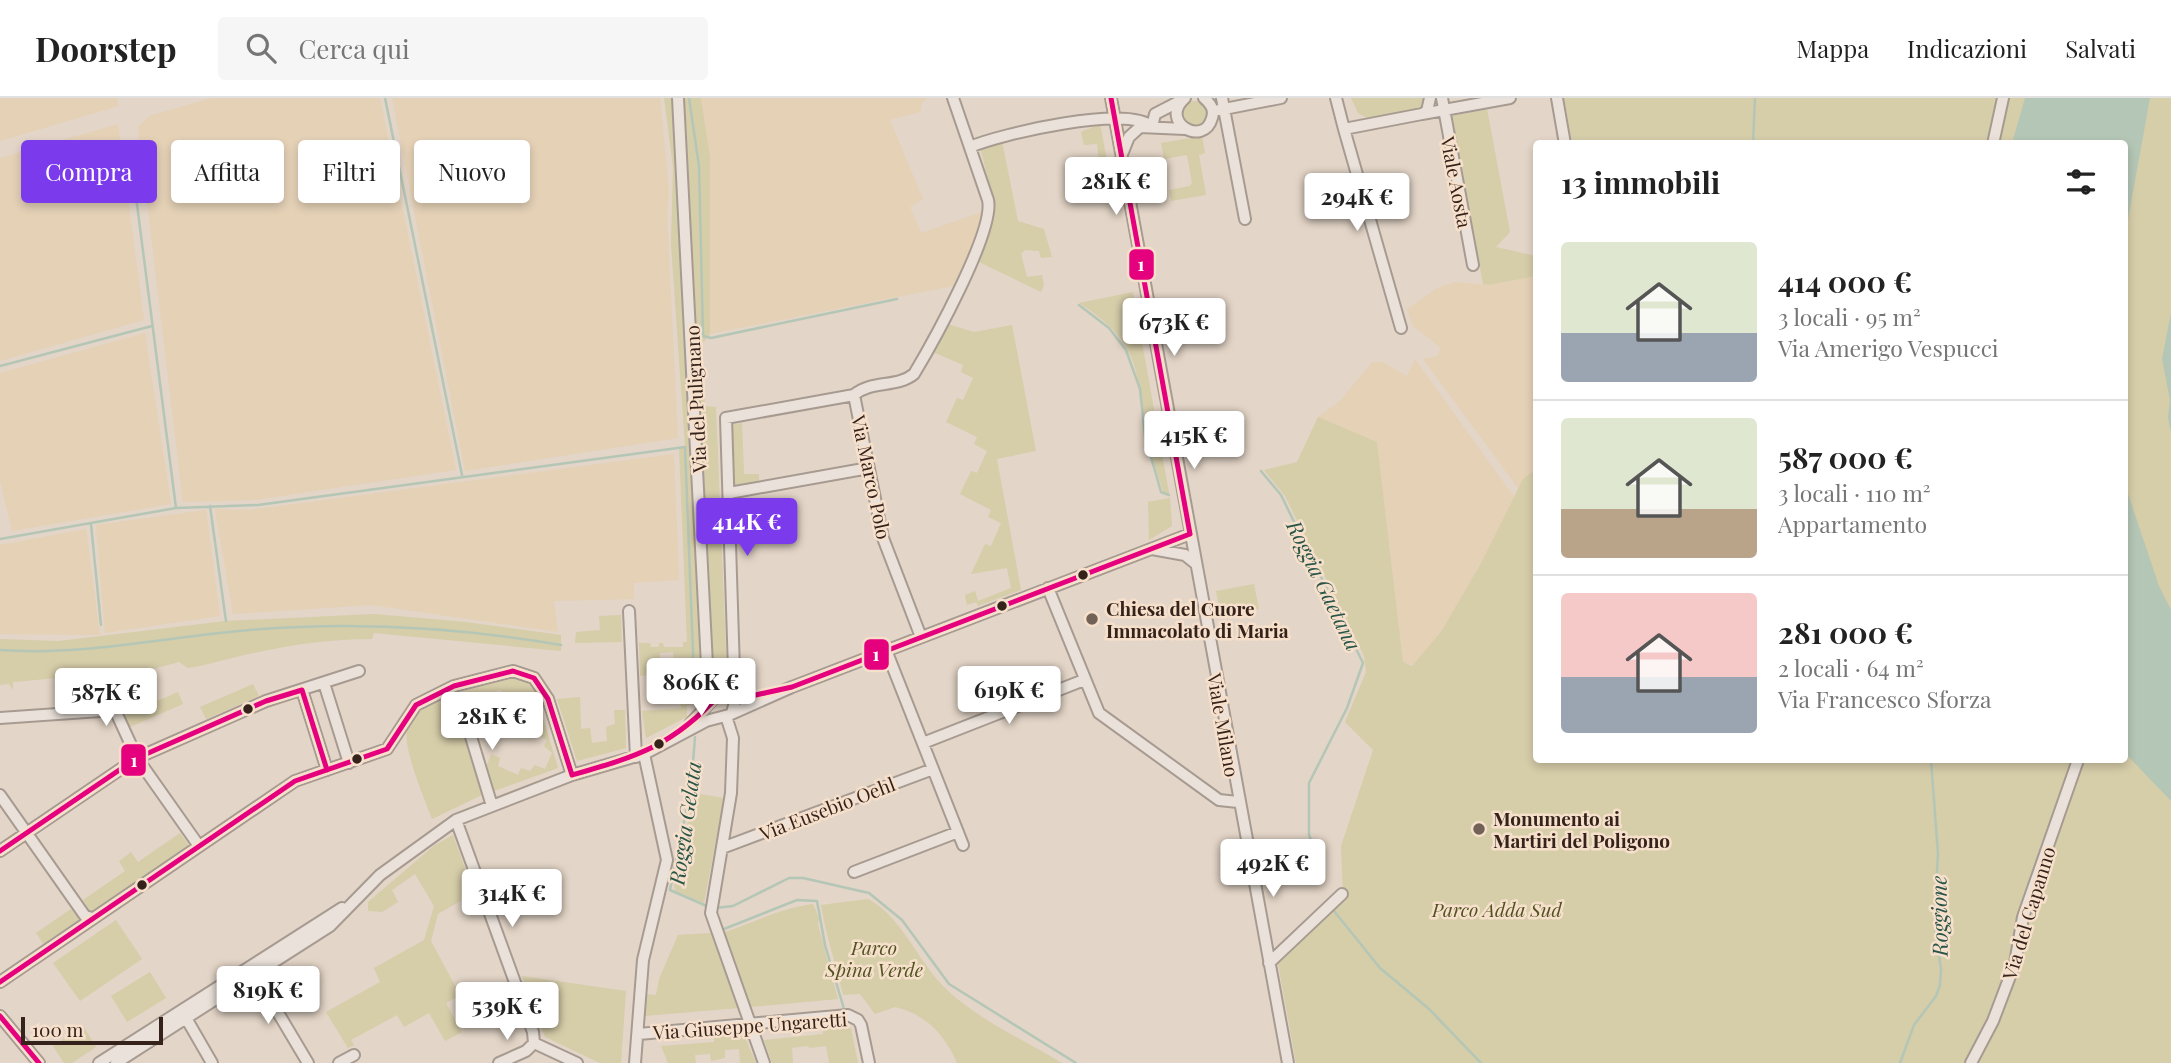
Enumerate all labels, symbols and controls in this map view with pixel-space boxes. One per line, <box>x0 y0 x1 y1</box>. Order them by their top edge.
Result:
search box <box>218 17 708 80</box>
text: Doorstep <box>35 26 176 70</box>
icon: search <box>242 29 280 67</box>
text: Cerca qui <box>298 31 410 66</box>
text: Mappa <box>1797 32 1869 64</box>
text: Indicazioni <box>1907 32 2027 64</box>
text: Salvati <box>2065 32 2136 64</box>
street label: Viale Aosta <box>1435 133 1479 230</box>
chip: Compra <box>21 140 157 203</box>
chip: Affitta <box>171 140 284 203</box>
chip: Filtri <box>298 140 400 203</box>
chip: Nuovo <box>414 140 530 203</box>
pin: 281K € <box>1059 158 1173 217</box>
text: 13 immobili <box>1561 162 1720 202</box>
icon: filters <box>2062 163 2100 201</box>
text: 281K € <box>1081 164 1151 195</box>
pin: 294K € <box>1300 174 1414 233</box>
text: 294K € <box>1320 180 1394 211</box>
line badge: 1 <box>1128 248 1155 281</box>
text: 1 <box>1137 250 1145 276</box>
text: 414 000 € <box>1778 261 1912 301</box>
icon: home <box>1617 270 1701 354</box>
pin: 673K € <box>1117 299 1231 358</box>
text: 3 locali · 95 m² <box>1778 301 1921 332</box>
text: 673K € <box>1139 305 1209 336</box>
street label: Via del Pulignano <box>678 325 712 474</box>
text: Via Amerigo Vespucci <box>1778 332 1999 363</box>
street label: Via Marco Polo <box>846 412 898 541</box>
pin: 415K € <box>1137 412 1251 471</box>
text: 415K € <box>1160 418 1228 449</box>
text: 587 000 € <box>1778 437 1913 477</box>
icon: home <box>1617 446 1701 530</box>
text: 3 locali · 110 m² <box>1778 477 1931 508</box>
pin: 414K € <box>690 498 804 558</box>
text: 414K € <box>712 505 782 536</box>
text: Appartamento <box>1778 508 1927 539</box>
water label: Roggia Gaetana <box>1281 514 1369 655</box>
unlabelled marker <box>1076 568 1090 582</box>
place label: Chiesa del Cuore Immacolato di Maria <box>1106 595 1289 643</box>
unlabelled marker <box>995 599 1009 613</box>
marker: Chiesa del Cuore Immacolato di Maria <box>1084 611 1100 627</box>
text: 281 000 € <box>1778 612 1913 652</box>
icon: home <box>1617 621 1701 705</box>
line badge: 1 <box>863 638 890 671</box>
text: 1 <box>872 640 880 666</box>
text: 2 locali · 64 m² <box>1778 652 1924 683</box>
pin: 806K € <box>644 658 758 718</box>
text: 806K € <box>663 665 739 696</box>
pin: 619K € <box>952 666 1066 726</box>
pin: 587K € <box>49 668 163 728</box>
street label: Viale Milano <box>1202 670 1246 779</box>
text: 619K € <box>974 673 1044 704</box>
text: 587K € <box>71 675 141 706</box>
text: Via Francesco Sforza <box>1778 683 1992 714</box>
pin: 281K € <box>435 692 549 752</box>
text: 281K € <box>457 699 527 730</box>
unlabelled marker <box>241 702 255 716</box>
unlabelled marker <box>652 737 666 751</box>
line badge: 1 <box>120 743 147 777</box>
text: 1 <box>130 746 138 772</box>
unlabelled marker <box>350 752 364 766</box>
water label: Roggia Gelata <box>661 759 707 888</box>
street label: Via Eusebio Oehl <box>754 770 899 846</box>
place label: Monumento ai Martiri del Poligono <box>1493 805 1670 853</box>
marker: Monumento ai Martiri del Poligono <box>1471 821 1487 837</box>
pin: 492K € <box>1216 840 1330 899</box>
street label: Via del Capanno <box>1995 843 2061 984</box>
text: 492K € <box>1236 846 1310 877</box>
pin: 314K € <box>455 870 569 929</box>
water label: Roggione <box>1923 875 1953 958</box>
text: 314K € <box>478 876 546 907</box>
unlabelled marker <box>135 878 149 892</box>
park label: Parco Adda Sud <box>1431 896 1563 922</box>
park label: Parco Spina Verde <box>824 934 923 982</box>
pin: 819K € <box>211 967 325 1026</box>
text: 819K € <box>233 973 303 1004</box>
pin: 539K € <box>450 982 564 1042</box>
text: 539K € <box>472 989 542 1020</box>
street label: Via Giuseppe Ungaretti <box>651 1005 848 1045</box>
scale bar <box>21 1014 163 1046</box>
text: 100 m <box>32 1016 83 1042</box>

